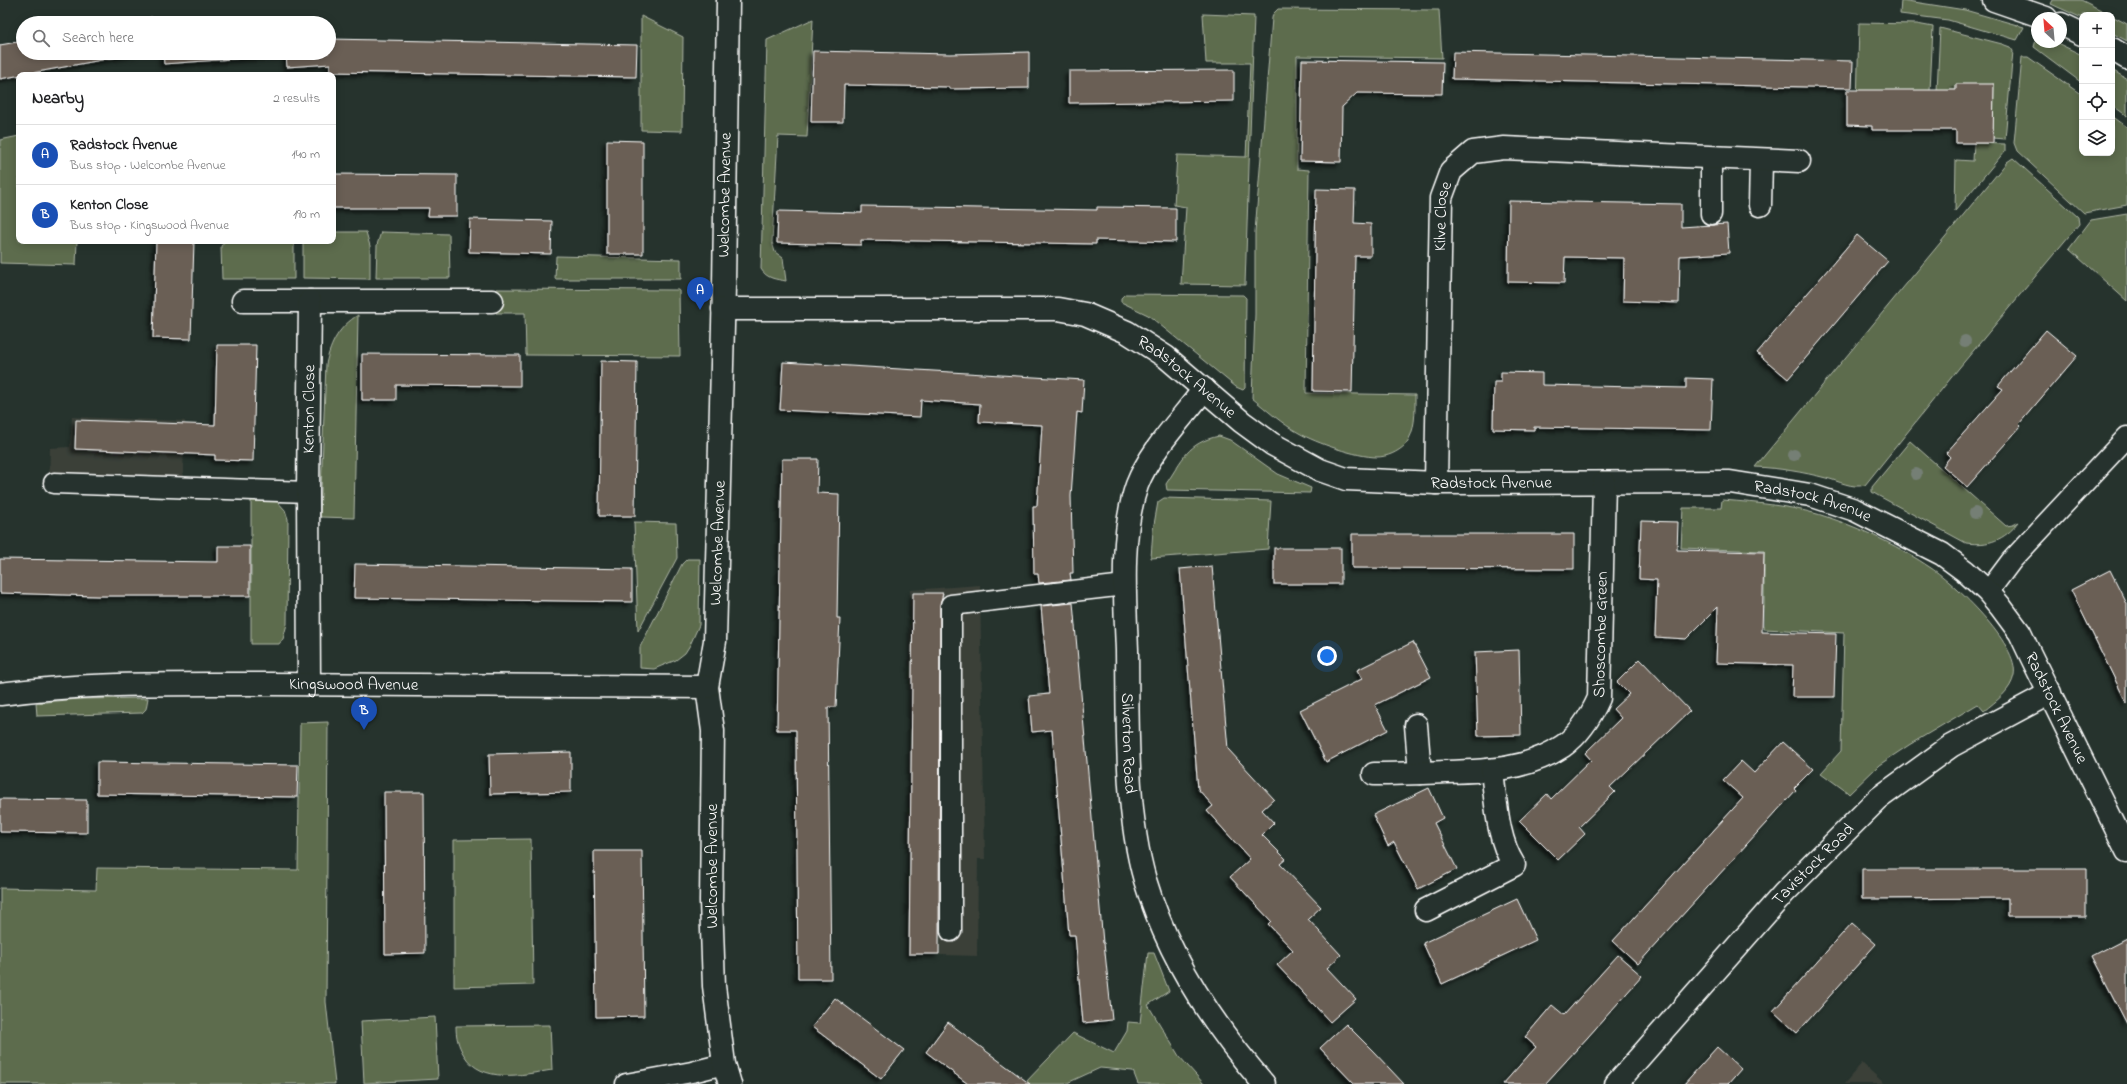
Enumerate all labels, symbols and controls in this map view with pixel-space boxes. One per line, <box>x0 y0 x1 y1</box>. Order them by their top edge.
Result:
north arrow <box>2031 12 2067 48</box>
map controls <box>2079 12 2115 156</box>
button: + <box>2079 12 2115 48</box>
search box <box>16 16 336 60</box>
icon: search <box>30 27 52 49</box>
text: Search here <box>62 27 134 49</box>
button: − <box>2079 48 2115 84</box>
button: locate <box>2079 84 2115 120</box>
text: Nearby <box>32 86 84 111</box>
text: 2 results <box>273 89 320 108</box>
button: layers <box>2079 120 2115 156</box>
street label: Welcombe Avenue <box>711 132 739 258</box>
text: Radstock Avenue <box>70 134 177 156</box>
text: A <box>41 145 49 164</box>
text: 140 m <box>292 145 320 164</box>
text: Bus stop · Welcombe Avenue <box>70 156 226 175</box>
street label: Kilve Close <box>1428 177 1459 251</box>
text: Kenton Close <box>70 194 148 216</box>
text: B <box>41 205 49 224</box>
text: 190 m <box>293 205 320 224</box>
text: Bus stop · Kingswood Avenue <box>70 216 229 235</box>
pin: A <box>687 277 713 310</box>
street label: Radstock Avenue <box>1132 329 1242 425</box>
street label: Kenton Close <box>296 364 322 454</box>
street label: Radstock Avenue <box>1430 470 1552 496</box>
street label: Radstock Avenue <box>1752 474 1877 529</box>
street label: Welcombe Avenue <box>703 480 733 606</box>
street label: Shoscombe Green <box>1587 571 1614 698</box>
your location <box>1317 646 1337 666</box>
street label: Radstock Avenue <box>2018 648 2095 768</box>
street label: Kingswood Avenue <box>289 672 419 699</box>
street label: Silverton Road <box>1115 693 1143 795</box>
pin: B <box>351 697 377 730</box>
street label: Welcombe Avenue <box>700 803 725 928</box>
street label: Tavistock Road <box>1766 817 1860 911</box>

